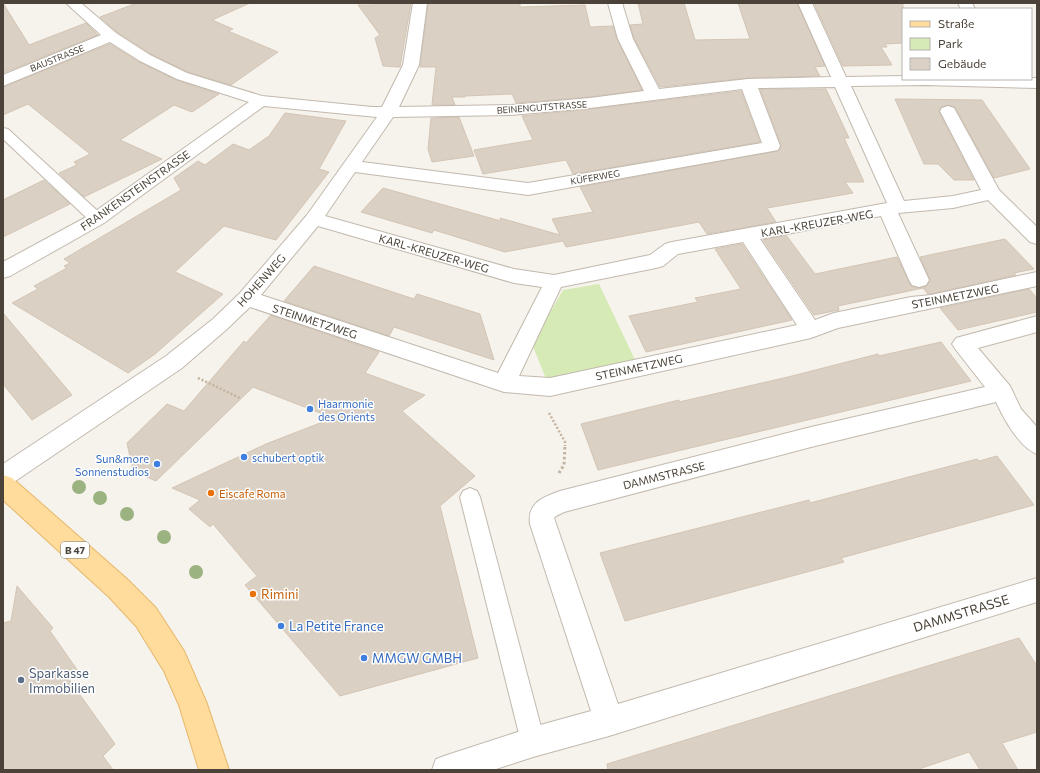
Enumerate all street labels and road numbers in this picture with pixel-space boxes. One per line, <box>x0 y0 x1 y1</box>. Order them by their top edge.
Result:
street label: BAUSTRASSE <box>28 42 86 74</box>
street label: BEINENGUTSTRASSE <box>496 98 588 116</box>
street label: FRANKENSTEINSTRASSE <box>78 147 192 233</box>
street label: KÜFERWEG <box>569 167 621 187</box>
street label: KARL-KREUZER-WEG <box>760 207 874 239</box>
street label: KARL-KREUZER-WEG <box>378 231 490 275</box>
street label: HOHENWEG <box>234 251 288 309</box>
street label: STEINMETZWEG <box>910 281 1000 311</box>
street label: STEINMETZWEG <box>271 301 359 341</box>
street label: STEINMETZWEG <box>594 351 684 383</box>
street label: DAMMSTRASSE <box>622 459 706 491</box>
road number: B 47 <box>61 542 89 558</box>
street label: DAMMSTRASSE <box>911 591 1011 635</box>

